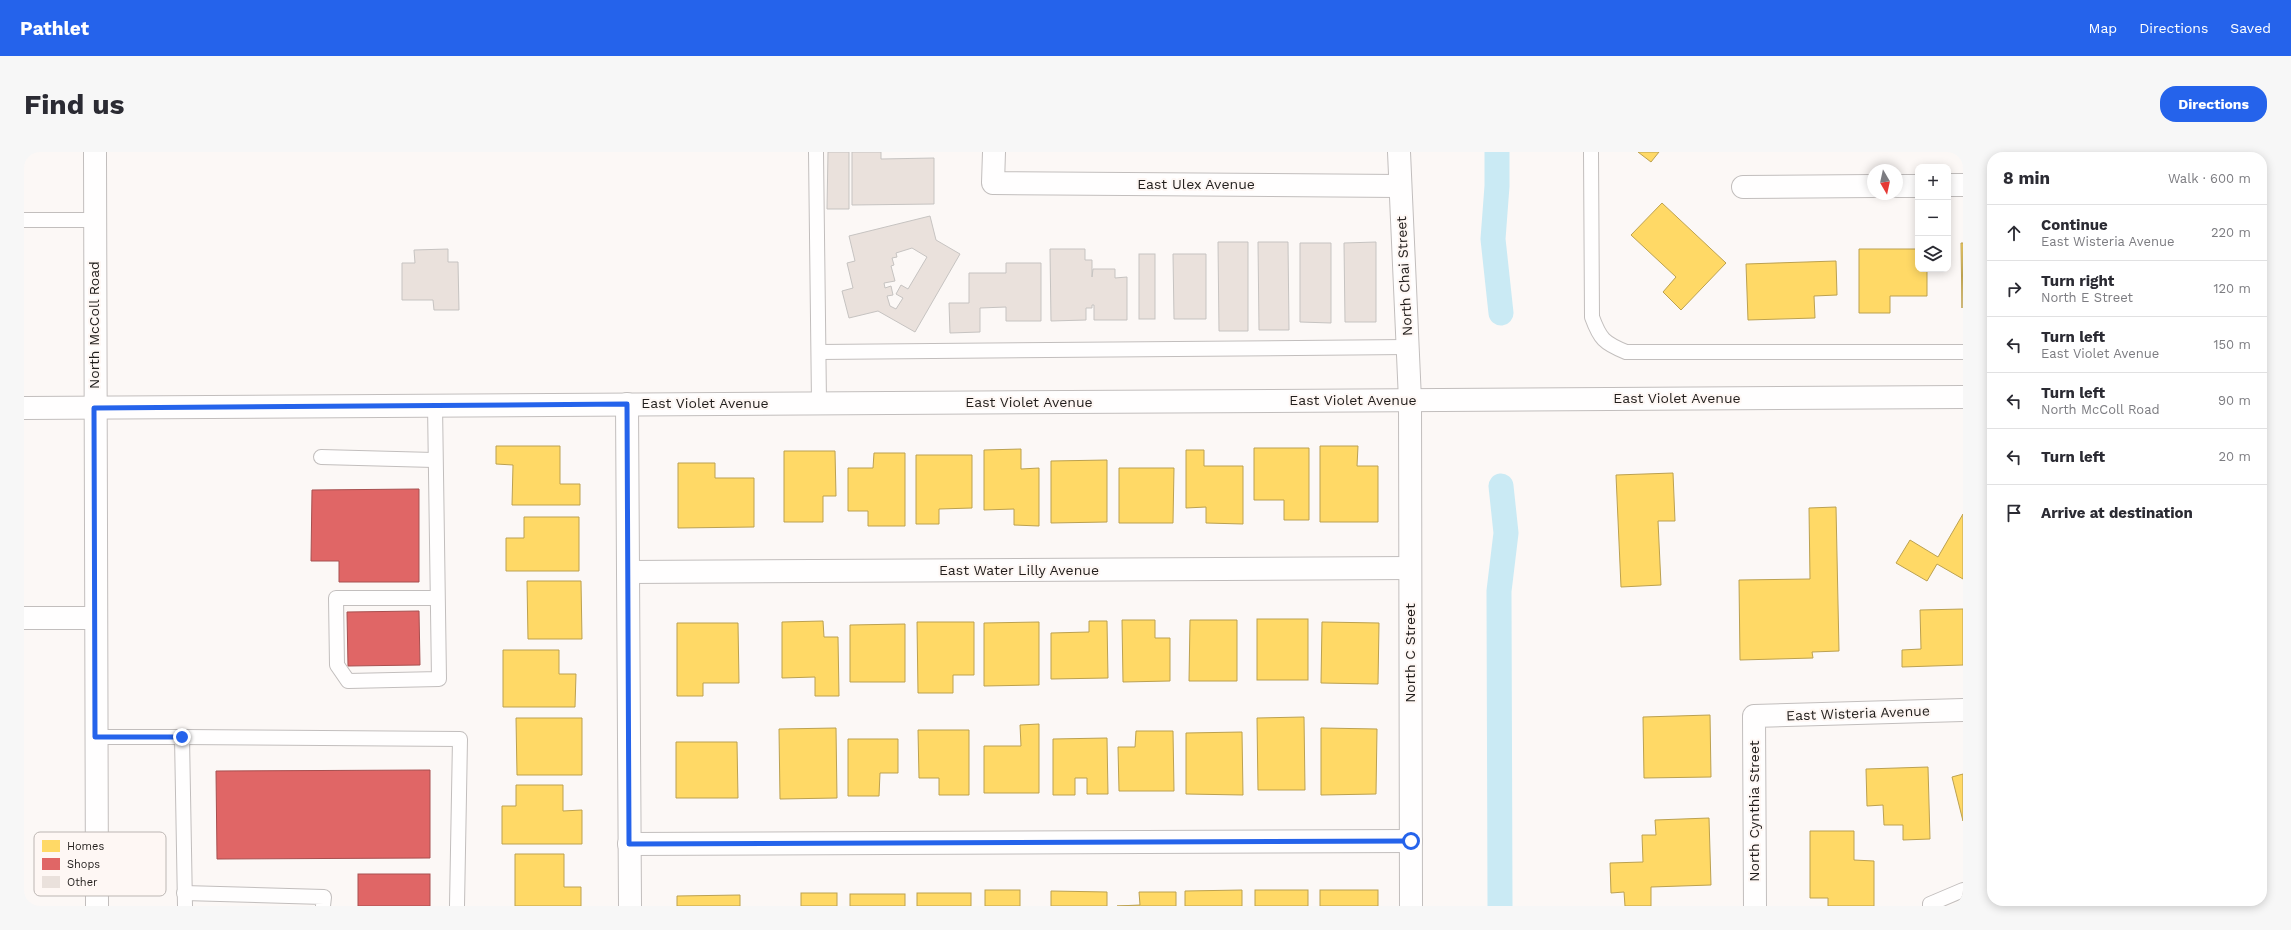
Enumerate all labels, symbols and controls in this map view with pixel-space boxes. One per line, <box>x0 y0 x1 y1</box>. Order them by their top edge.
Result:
text: Pathlet <box>20 17 89 40</box>
text: Map <box>2089 20 2117 36</box>
text: Directions <box>2139 20 2208 36</box>
text: Saved <box>2230 20 2271 36</box>
button: Directions <box>2160 86 2267 122</box>
text: Find us <box>24 88 124 121</box>
north arrow <box>1867 164 1903 200</box>
map controls <box>1915 164 1951 272</box>
button: + <box>1915 164 1951 200</box>
text: 8 min <box>2003 168 2050 188</box>
text: Walk · 600 m <box>2168 171 2251 186</box>
street label: East Ulex Avenue <box>1137 176 1255 192</box>
button: − <box>1915 200 1951 236</box>
street label: North Chai Street <box>1393 216 1415 336</box>
text: Continue <box>2041 216 2108 234</box>
icon: ahead <box>2003 222 2025 244</box>
text: 220 m <box>2211 225 2251 240</box>
text: East Wisteria Avenue <box>2041 234 2175 249</box>
button: layers <box>1915 236 1951 272</box>
street label: North McColl Road <box>86 261 102 389</box>
text: Turn right <box>2041 272 2114 290</box>
icon: right <box>2003 278 2025 300</box>
text: 120 m <box>2213 281 2251 296</box>
text: North E Street <box>2041 290 2133 305</box>
text: Turn left <box>2041 328 2105 346</box>
icon: left <box>2003 334 2025 356</box>
text: 150 m <box>2213 337 2251 352</box>
text: East Violet Avenue <box>2041 346 2159 361</box>
text: Turn left <box>2041 384 2105 402</box>
street label: East Violet Avenue <box>1613 390 1741 406</box>
icon: left <box>2003 390 2025 412</box>
street label: East Violet Avenue <box>1289 392 1417 408</box>
text: 90 m <box>2218 393 2251 408</box>
street label: East Violet Avenue <box>965 394 1093 410</box>
street label: East Violet Avenue <box>641 395 769 411</box>
text: North McColl Road <box>2041 402 2160 417</box>
icon: left <box>2003 446 2025 468</box>
text: Turn left <box>2041 448 2105 466</box>
text: 20 m <box>2219 449 2251 464</box>
icon: arrive <box>2003 502 2025 524</box>
text: Arrive at destination <box>2041 504 2193 522</box>
street label: East Water Lilly Avenue <box>939 562 1099 578</box>
street label: North C Street <box>1402 603 1418 703</box>
street label: East Wisteria Avenue <box>1786 702 1930 724</box>
route end <box>173 728 191 746</box>
street label: North Cynthia Street <box>1746 740 1762 882</box>
legend <box>34 832 166 896</box>
route start <box>1402 832 1420 850</box>
text: Homes <box>67 840 104 853</box>
text: Shops <box>67 858 100 871</box>
text: Other <box>67 876 98 889</box>

